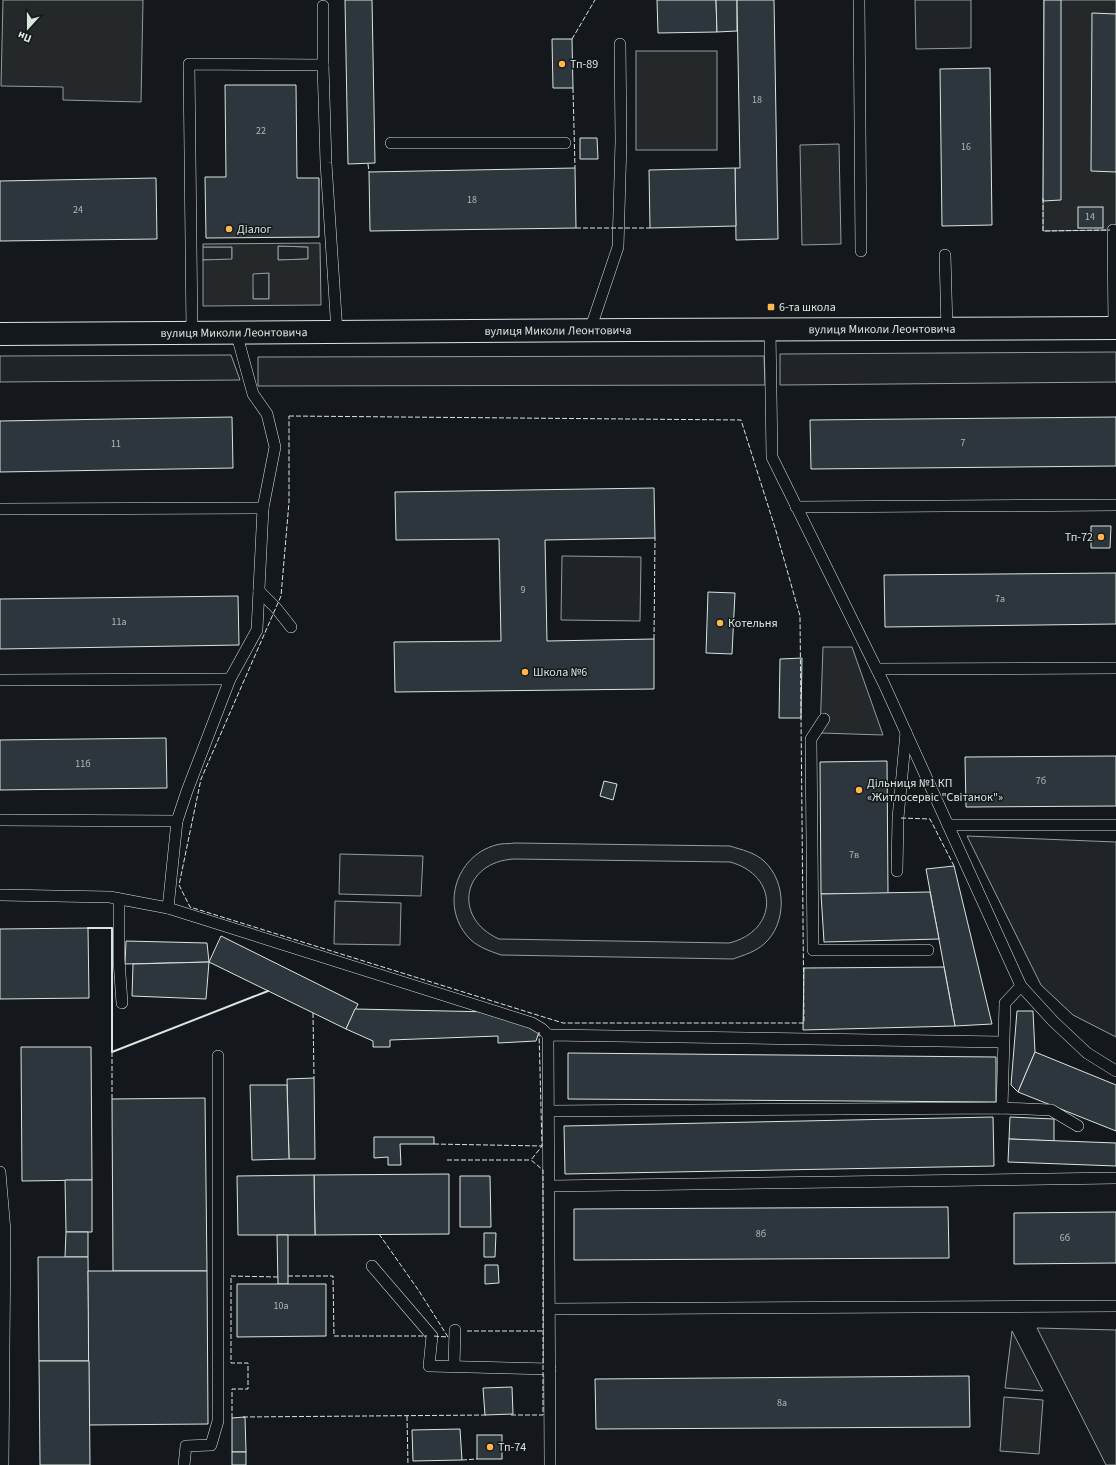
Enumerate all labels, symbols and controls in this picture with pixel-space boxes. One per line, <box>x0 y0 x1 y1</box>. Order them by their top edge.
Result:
north arrow <box>8 8 48 48</box>
text: Пн <box>16 27 34 46</box>
place label: Тп-89 <box>570 56 598 73</box>
marker: Тп-89 <box>557 59 567 69</box>
house number: 18 <box>752 93 762 107</box>
house number: 22 <box>256 124 266 138</box>
house number: 16 <box>961 140 971 154</box>
house number: 18 <box>467 193 477 207</box>
house number: 24 <box>73 203 83 217</box>
house number: 14 <box>1085 210 1095 224</box>
place label: Діалог <box>237 221 272 238</box>
marker: Діалог <box>224 224 234 234</box>
place label: 6-та школа <box>779 299 836 316</box>
marker: 6-та школа <box>766 302 776 312</box>
street label: вулиця Миколи Леонтовича <box>808 320 956 338</box>
street label: вулиця Миколи Леонтовича <box>484 322 632 339</box>
street label: вулиця Миколи Леонтовича <box>160 324 308 341</box>
house number: 7 <box>961 436 966 450</box>
house number: 11 <box>111 437 121 451</box>
place label: Тп-72 <box>1065 529 1093 546</box>
marker: Тп-72 <box>1096 532 1106 542</box>
house number: 9 <box>521 583 526 597</box>
house number: 7а <box>995 592 1005 606</box>
house number: 11а <box>112 615 126 629</box>
place label: Котельня <box>728 615 778 632</box>
marker: Котельня <box>715 618 725 628</box>
place label: Школа №6 <box>533 664 587 681</box>
marker: Школа №6 <box>520 667 530 677</box>
house number: 11б <box>75 757 91 771</box>
house number: 7б <box>1036 774 1046 788</box>
place label: Дільниця №1 КП «Житлосервіс "Світанок"» <box>867 775 1003 806</box>
marker: Дільниця №1 КП «Житлосервіс "Світанок"» <box>854 785 864 795</box>
house number: 7в <box>849 848 859 862</box>
house number: 8б <box>756 1227 766 1241</box>
house number: 6б <box>1060 1231 1070 1245</box>
house number: 10а <box>274 1299 288 1313</box>
house number: 8а <box>777 1396 787 1410</box>
place label: Тп-74 <box>498 1439 526 1456</box>
marker: Тп-74 <box>485 1442 495 1452</box>

